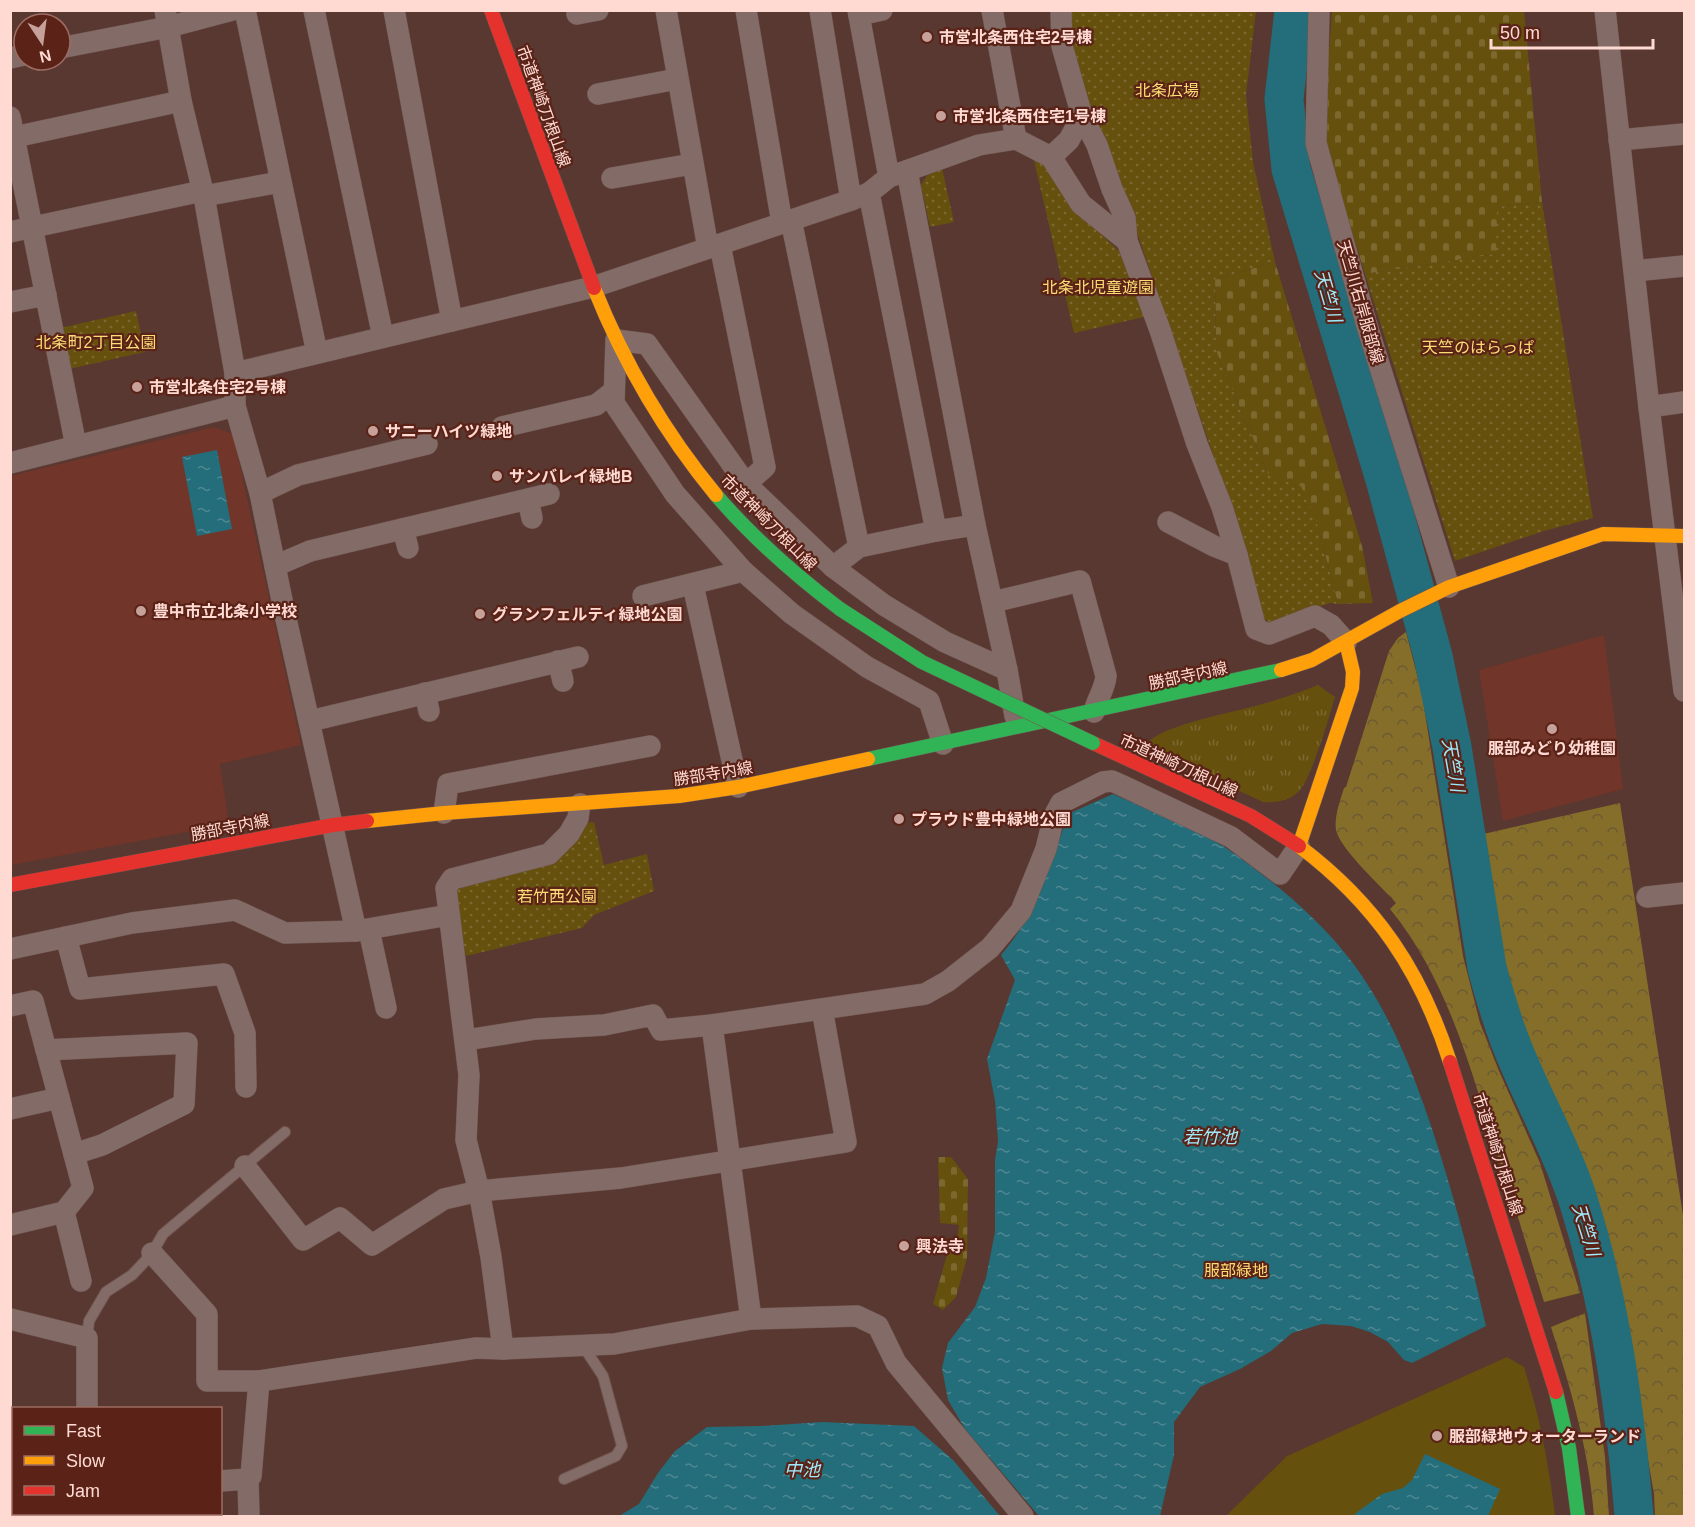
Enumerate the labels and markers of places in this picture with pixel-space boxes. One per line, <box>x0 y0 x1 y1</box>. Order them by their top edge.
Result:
place label: 市営北条西住宅2号棟 <box>939 28 1092 46</box>
marker: 市営北条西住宅2号棟 <box>920 30 934 44</box>
place label: 市営北条西住宅1号棟 <box>953 107 1106 125</box>
marker: 市営北条西住宅1号棟 <box>934 109 948 123</box>
place label: 市営北条住宅2号棟 <box>149 378 286 396</box>
marker: 市営北条住宅2号棟 <box>130 380 144 394</box>
place label: サニーハイツ緑地 <box>385 423 512 440</box>
marker: サニーハイツ緑地 <box>366 424 380 438</box>
place label: サンバレイ緑地B <box>509 468 633 485</box>
marker: サンバレイ緑地B <box>490 469 504 483</box>
place label: 豊中市立北条小学校 <box>153 603 297 620</box>
marker: 豊中市立北条小学校 <box>134 604 148 618</box>
place label: グランフェルティ緑地公園 <box>492 605 683 623</box>
marker: グランフェルティ緑地公園 <box>473 607 487 621</box>
marker: 服部みどり幼稚園 <box>1545 722 1559 736</box>
place label: 服部みどり幼稚園 <box>1488 740 1616 757</box>
place label: プラウド豊中緑地公園 <box>911 811 1071 828</box>
marker: プラウド豊中緑地公園 <box>892 812 906 826</box>
place label: 興法寺 <box>916 1238 964 1255</box>
marker: 興法寺 <box>897 1239 911 1253</box>
place label: 服部緑地ウォーターランド <box>1449 1428 1641 1445</box>
marker: 服部緑地ウォーターランド <box>1430 1429 1444 1443</box>

